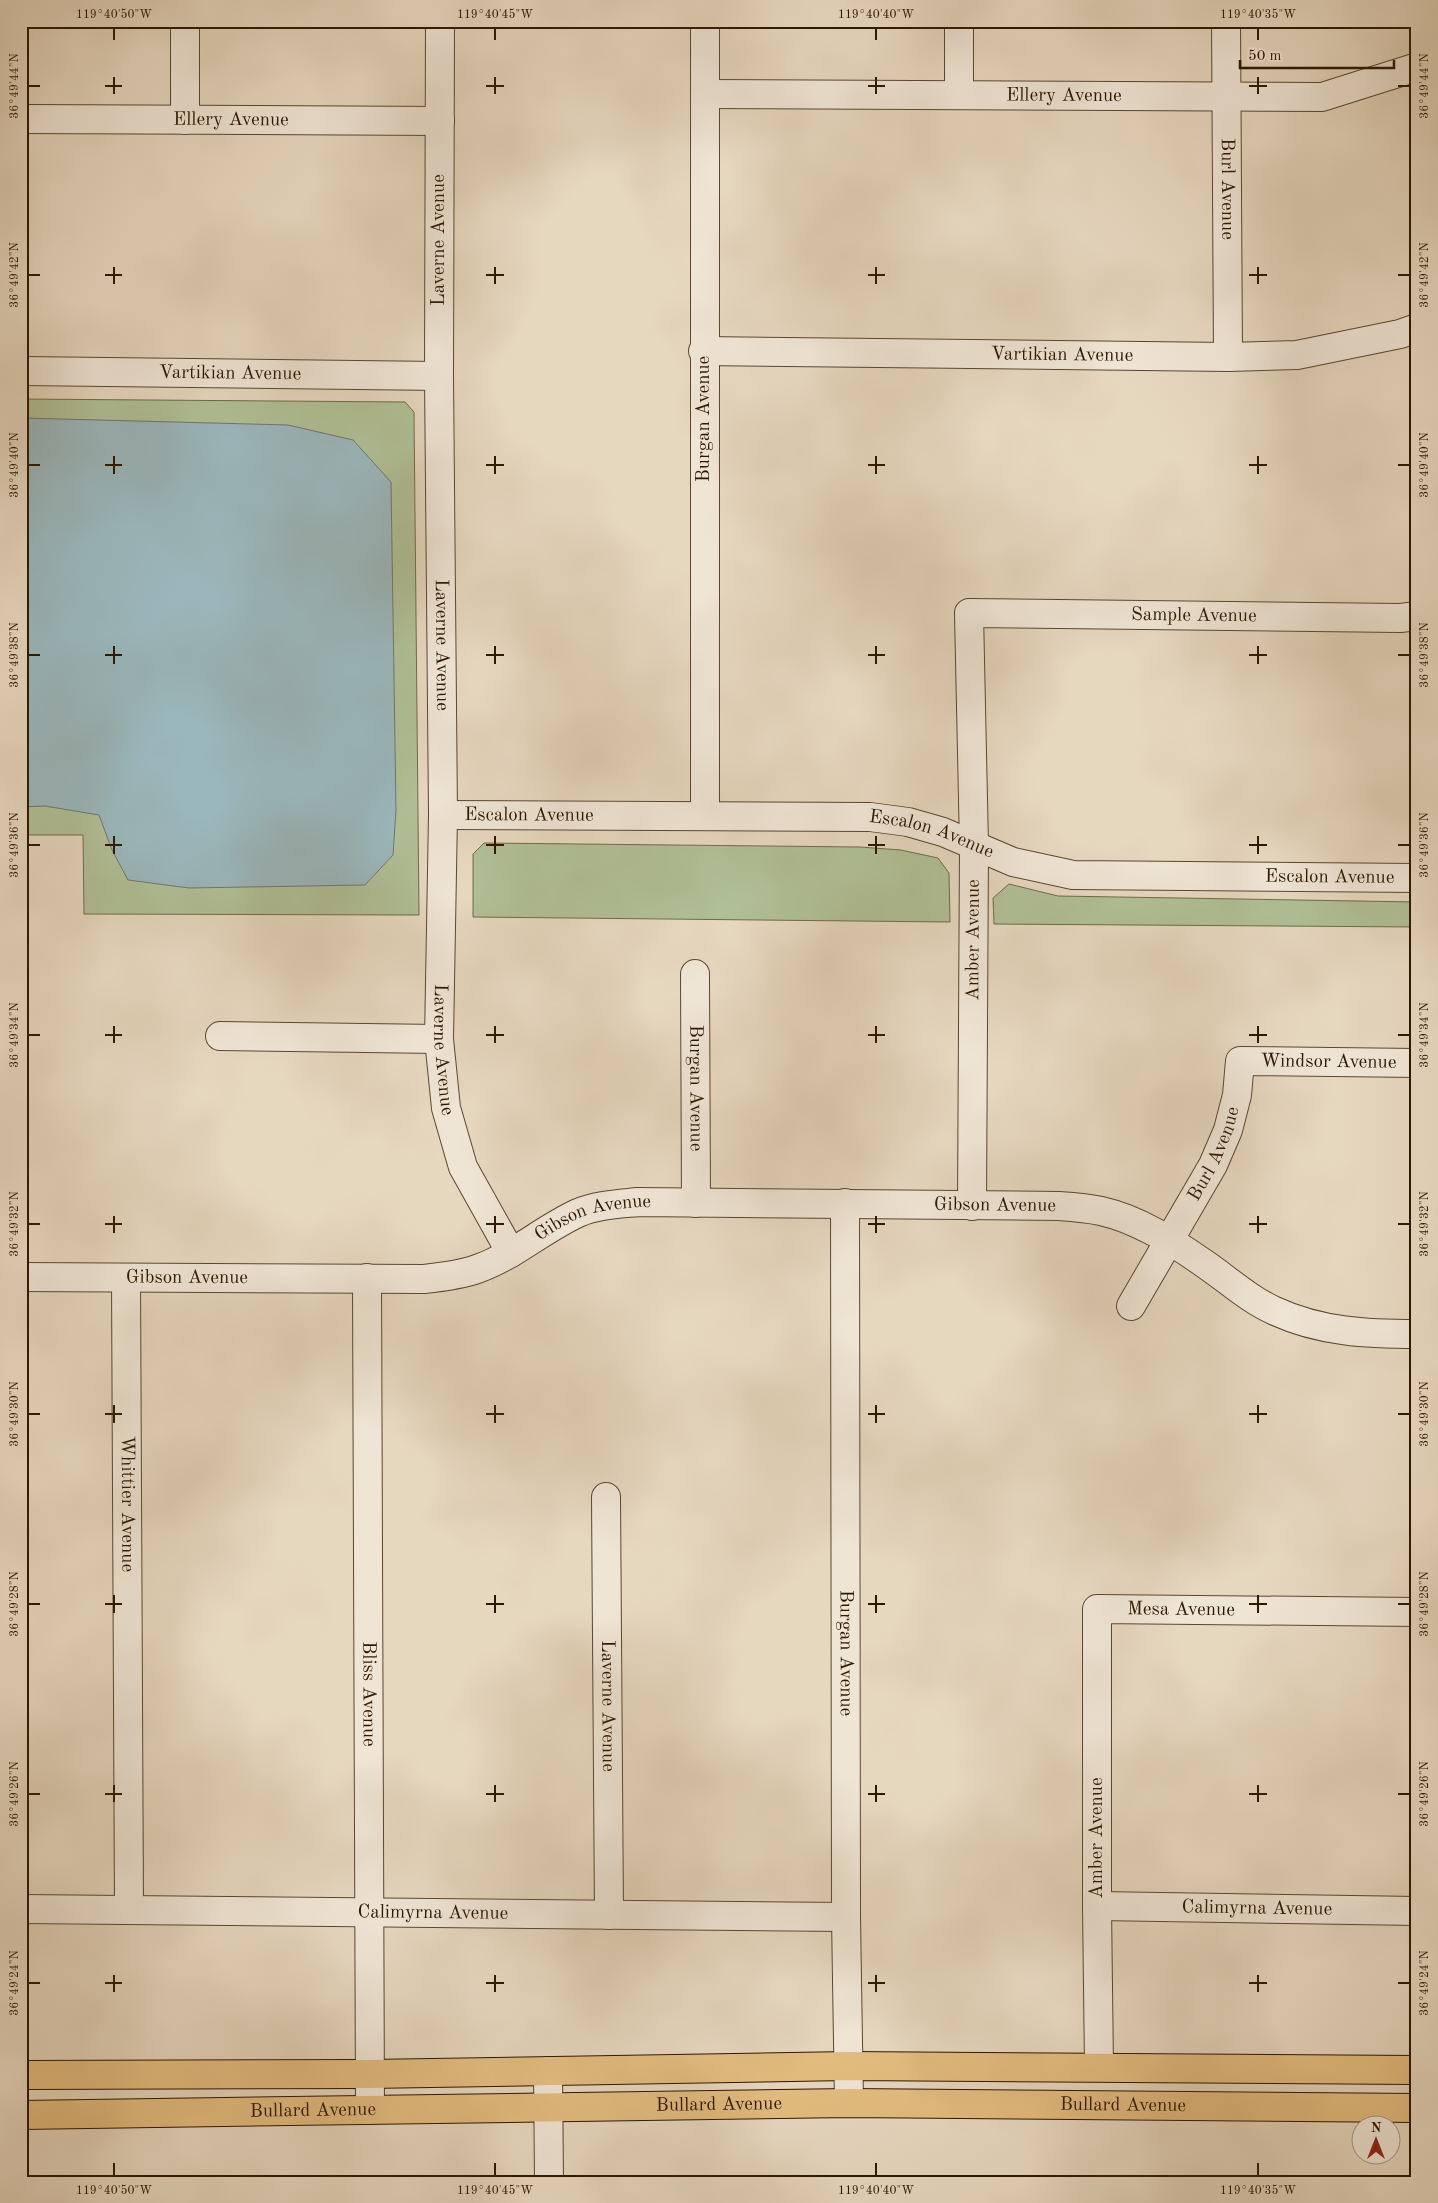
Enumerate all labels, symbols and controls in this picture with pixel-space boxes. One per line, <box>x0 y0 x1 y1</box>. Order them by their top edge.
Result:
text: 119°40'50"W <box>76 8 152 21</box>
text: 119°40'45"W <box>457 8 533 21</box>
text: 119°40'35"W <box>1220 8 1296 21</box>
text: 119°40'40"W <box>838 9 914 21</box>
scale bar <box>1240 38 1394 70</box>
text: 50 m <box>1248 49 1282 64</box>
text: 36°49'44"N <box>9 53 21 119</box>
text: 36°49'44"N <box>1419 53 1431 119</box>
street label: Ellery Avenue <box>1006 86 1122 106</box>
street label: Ellery Avenue <box>173 110 289 130</box>
street label: Burl Avenue <box>1217 138 1237 240</box>
street label: Laverne Avenue <box>430 174 449 306</box>
text: 36°49'42"N <box>9 242 21 308</box>
text: 36°49'42"N <box>1419 242 1431 308</box>
street label: Vartikian Avenue <box>991 345 1133 365</box>
street label: Burgan Avenue <box>695 356 714 482</box>
street label: Vartikian Avenue <box>159 363 301 384</box>
text: 36°49'40"N <box>9 432 21 498</box>
text: 36°49'40"N <box>1419 432 1431 498</box>
street label: Laverne Avenue <box>431 579 452 711</box>
street label: Sample Avenue <box>1131 605 1257 626</box>
text: 36°49'38"N <box>9 622 21 688</box>
text: 36°49'38"N <box>1419 622 1431 688</box>
street label: Escalon Avenue <box>464 806 594 825</box>
street label: Escalon Avenue <box>868 807 996 862</box>
text: 36°49'36"N <box>9 812 21 878</box>
text: 36°49'36"N <box>1419 812 1431 878</box>
street label: Escalon Avenue <box>1265 867 1395 887</box>
street label: Amber Avenue <box>964 879 983 1001</box>
street label: Laverne Avenue <box>429 984 457 1118</box>
text: 36°49'34"N <box>9 1002 21 1068</box>
text: 36°49'34"N <box>1419 1002 1431 1068</box>
street label: Burgan Avenue <box>686 1025 705 1151</box>
street label: Windsor Avenue <box>1260 1052 1397 1072</box>
street label: Burl Avenue <box>1185 1105 1243 1204</box>
text: 36°49'32"N <box>9 1191 21 1257</box>
text: 36°49'32"N <box>1419 1191 1431 1257</box>
street label: Gibson Avenue <box>531 1192 651 1245</box>
street label: Gibson Avenue <box>934 1195 1056 1215</box>
street label: Gibson Avenue <box>126 1268 248 1288</box>
text: 36°49'30"N <box>9 1381 21 1447</box>
text: 36°49'30"N <box>1419 1381 1431 1447</box>
street label: Whittier Avenue <box>117 1436 137 1572</box>
text: 36°49'28"N <box>9 1571 21 1637</box>
text: 36°49'28"N <box>1419 1571 1431 1637</box>
street label: Burgan Avenue <box>836 1590 855 1716</box>
street label: Mesa Avenue <box>1127 1600 1235 1620</box>
street label: Laverne Avenue <box>598 1640 617 1772</box>
street label: Bliss Avenue <box>359 1641 378 1747</box>
text: 36°49'26"N <box>9 1761 21 1827</box>
text: 36°49'26"N <box>1419 1761 1431 1827</box>
street label: Amber Avenue <box>1088 1777 1107 1899</box>
street label: Calimyrna Avenue <box>1181 1898 1333 1919</box>
street label: Calimyrna Avenue <box>358 1903 508 1923</box>
text: 36°49'24"N <box>9 1950 21 2016</box>
text: 36°49'24"N <box>1419 1950 1431 2016</box>
street label: Bullard Avenue <box>656 2094 782 2115</box>
street label: Bullard Avenue <box>1060 2095 1186 2115</box>
street label: Bullard Avenue <box>250 2100 376 2121</box>
north arrow <box>1350 2116 1400 2166</box>
text: N <box>1371 2121 1382 2135</box>
text: 119°40'50"W <box>76 2184 152 2197</box>
text: 119°40'45"W <box>457 2184 533 2197</box>
text: 119°40'35"W <box>1220 2184 1296 2197</box>
text: 119°40'40"W <box>838 2185 914 2197</box>

